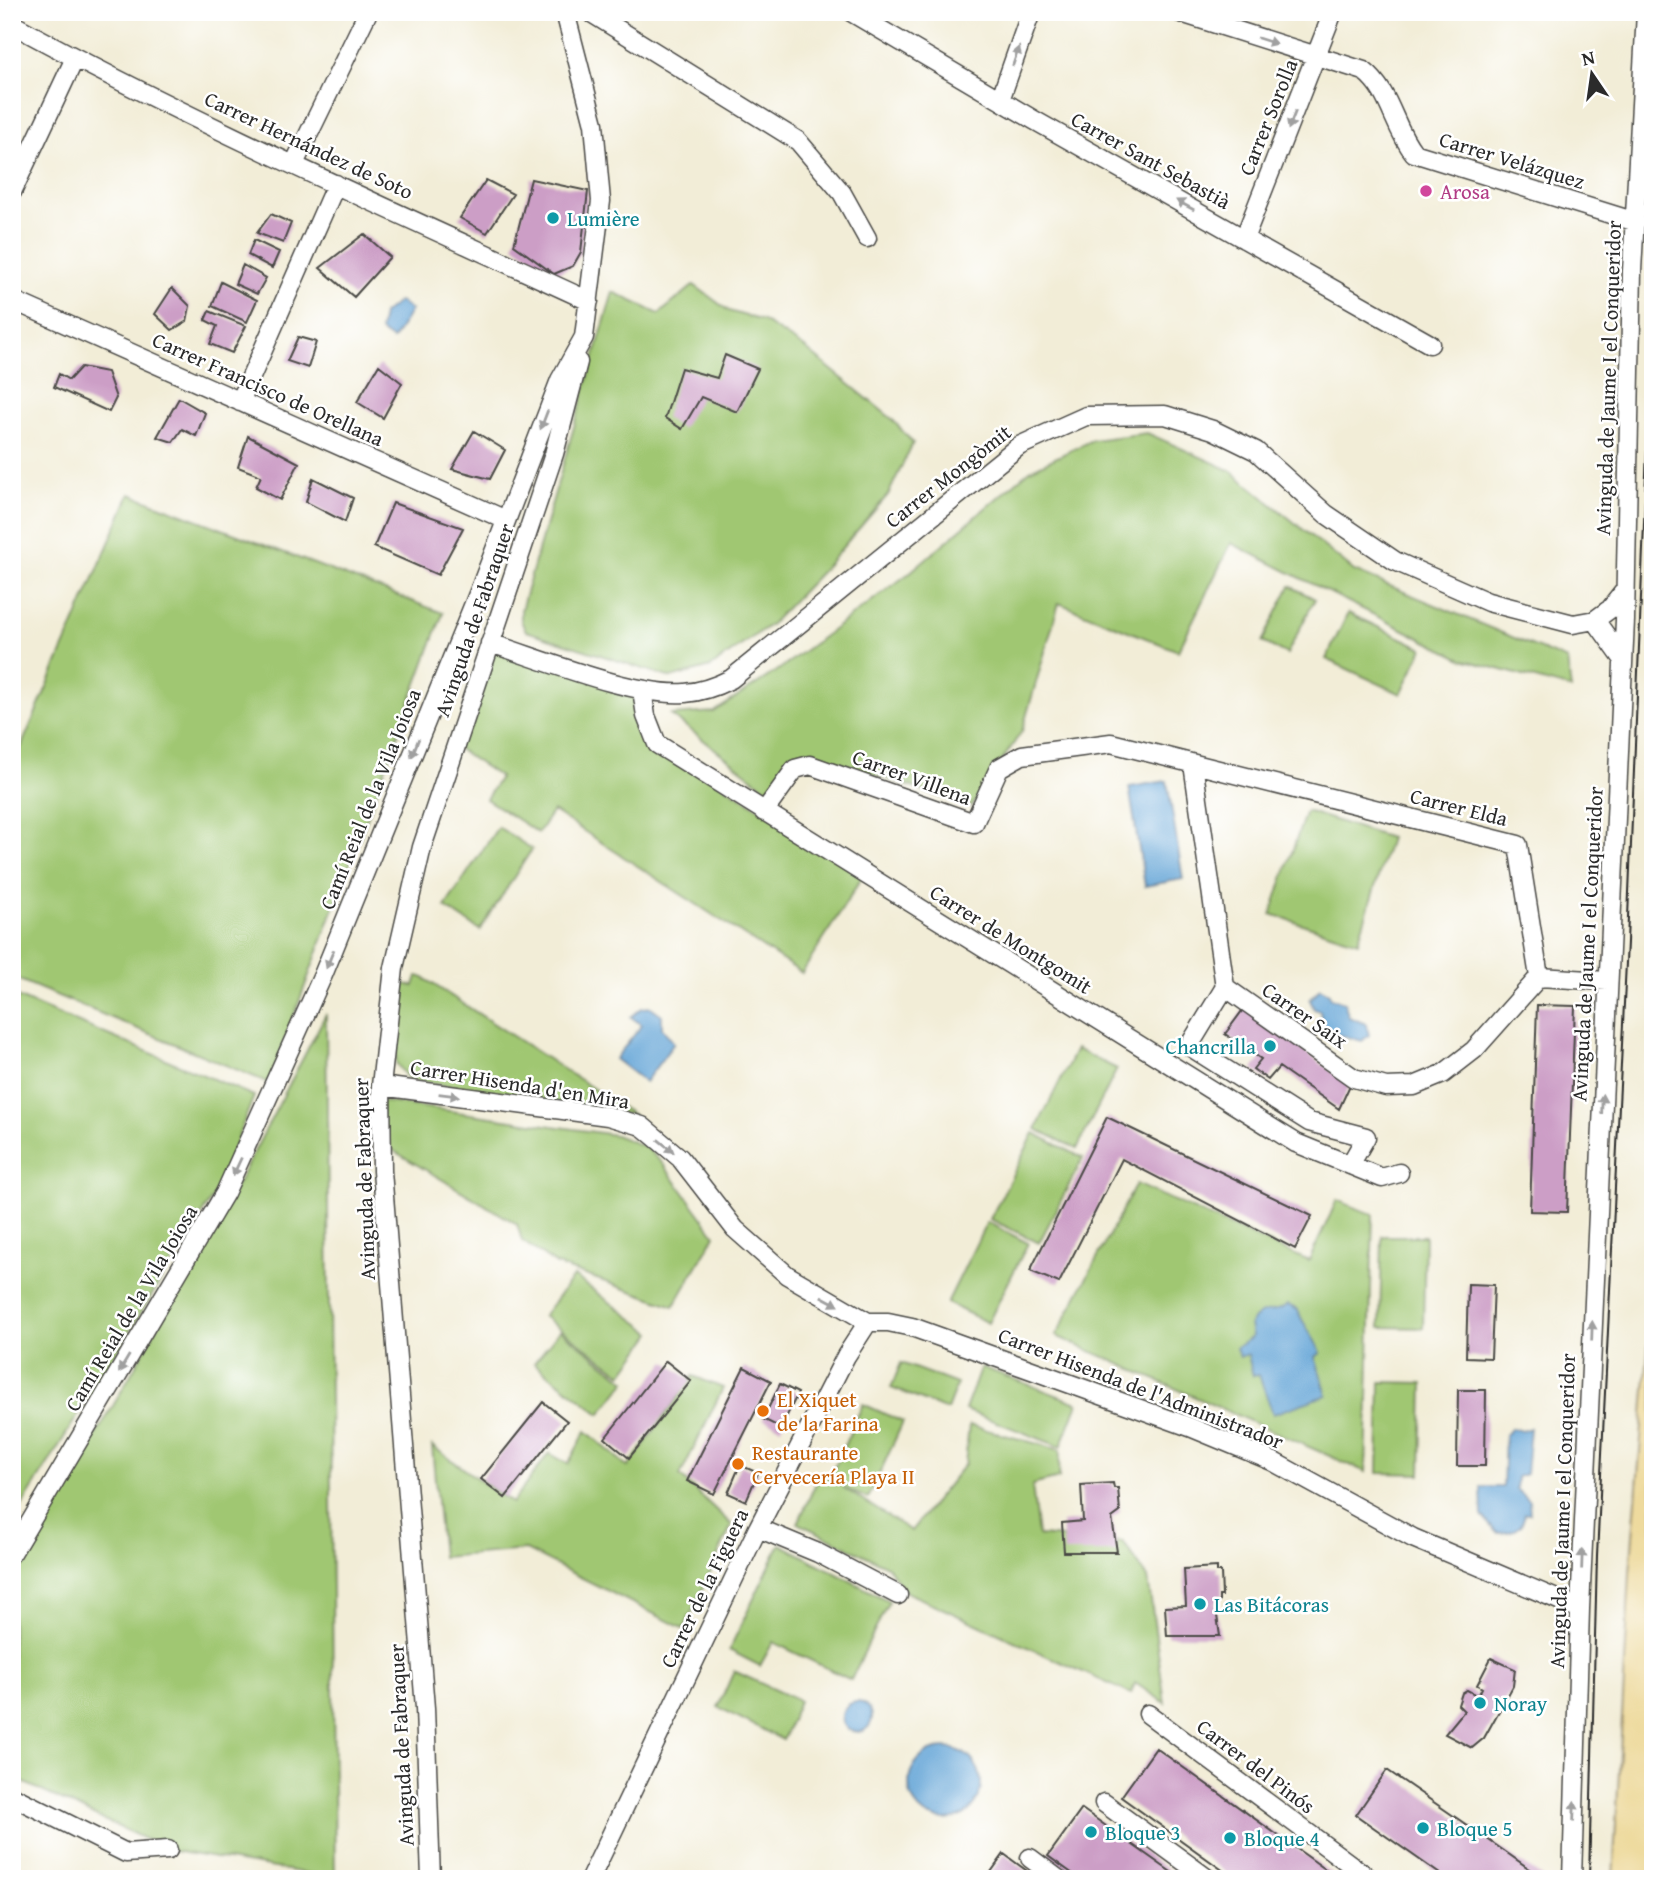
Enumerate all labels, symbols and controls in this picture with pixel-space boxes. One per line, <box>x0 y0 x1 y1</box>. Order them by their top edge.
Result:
one-way arrow <box>1256 36 1277 47</box>
north arrow <box>1556 38 1626 108</box>
text: N <box>1579 42 1598 73</box>
one-way arrow <box>1011 46 1022 67</box>
street label: Carrer Sorolla <box>1231 54 1305 180</box>
street label: Carrer Hernández de Soto <box>200 83 418 207</box>
street label: Carrer Sant Sebastià <box>1066 103 1236 217</box>
one-way arrow <box>1286 110 1297 131</box>
street label: Carrer Velázquez <box>1436 123 1588 197</box>
place label: Arosa <box>1440 176 1490 207</box>
marker: Arosa <box>1418 183 1434 199</box>
one-way arrow <box>1175 199 1195 211</box>
place label: Lumière <box>567 203 640 234</box>
marker: Lumière <box>545 210 561 226</box>
street label: Avinguda de Jaume I el Conqueridor <box>1587 220 1629 536</box>
street label: Carrer Francisco de Orellana <box>147 324 389 454</box>
one-way arrow <box>539 410 550 431</box>
street label: Carrer Mongòmit <box>878 416 1018 535</box>
street label: Avinguda de Fabraquer <box>426 519 522 721</box>
street label: Camí Reial de la Vila Joiosa <box>311 684 429 914</box>
one-way arrow <box>410 738 421 759</box>
street label: Carrer Villena <box>848 741 976 813</box>
street label: Carrer Elda <box>1407 780 1511 834</box>
street label: Avinguda de Jaume I el Conqueridor <box>1563 785 1611 1102</box>
street label: Carrer de Montgomit <box>924 877 1099 1002</box>
one-way arrow <box>324 948 335 969</box>
street label: Carrer Saix <box>1256 974 1354 1056</box>
place label: Chancrilla <box>1165 1031 1256 1062</box>
marker: Chancrilla <box>1262 1038 1278 1054</box>
street label: Carrer Hisenda d'en Mira <box>408 1051 632 1117</box>
street label: Avinguda de Fabraquer <box>345 1077 383 1281</box>
one-way arrow <box>438 1090 460 1101</box>
one-way arrow <box>1597 1093 1608 1115</box>
one-way arrow <box>657 1139 675 1154</box>
one-way arrow <box>231 1156 242 1177</box>
street label: Camí Reial de la Vila Joiosa <box>57 1199 205 1417</box>
one-way arrow <box>820 1295 840 1307</box>
street label: Carrer Hisenda de l'Administrador <box>994 1319 1289 1457</box>
one-way arrow <box>1587 1320 1598 1342</box>
street label: Avinguda de Jaume I el Conqueridor <box>1541 1353 1583 1669</box>
one-way arrow <box>118 1354 131 1373</box>
place label: El Xiquet de la Farina <box>777 1384 879 1439</box>
marker: El Xiquet de la Farina <box>755 1403 771 1419</box>
place label: Restaurante Cervecería Playa II <box>752 1437 915 1492</box>
marker: Restaurante Cervecería Playa II <box>730 1456 746 1472</box>
street label: Carrer de la Figuera <box>652 1503 756 1673</box>
one-way arrow <box>1577 1547 1588 1569</box>
place label: Las Bitácoras <box>1214 1589 1329 1620</box>
marker: Las Bitácoras <box>1192 1596 1208 1612</box>
street label: Avinguda de Fabraquer <box>380 1643 422 1847</box>
place label: Noray <box>1494 1688 1548 1719</box>
marker: Noray <box>1472 1695 1488 1711</box>
street label: Carrer del Pinós <box>1190 1711 1322 1821</box>
one-way arrow <box>1569 1799 1580 1821</box>
place label: Bloque 5 <box>1437 1813 1513 1844</box>
place label: Bloque 3 <box>1105 1817 1181 1848</box>
marker: Bloque 5 <box>1415 1820 1431 1836</box>
place label: Bloque 4 <box>1244 1823 1320 1854</box>
marker: Bloque 3 <box>1083 1824 1099 1840</box>
marker: Bloque 4 <box>1222 1830 1238 1846</box>

